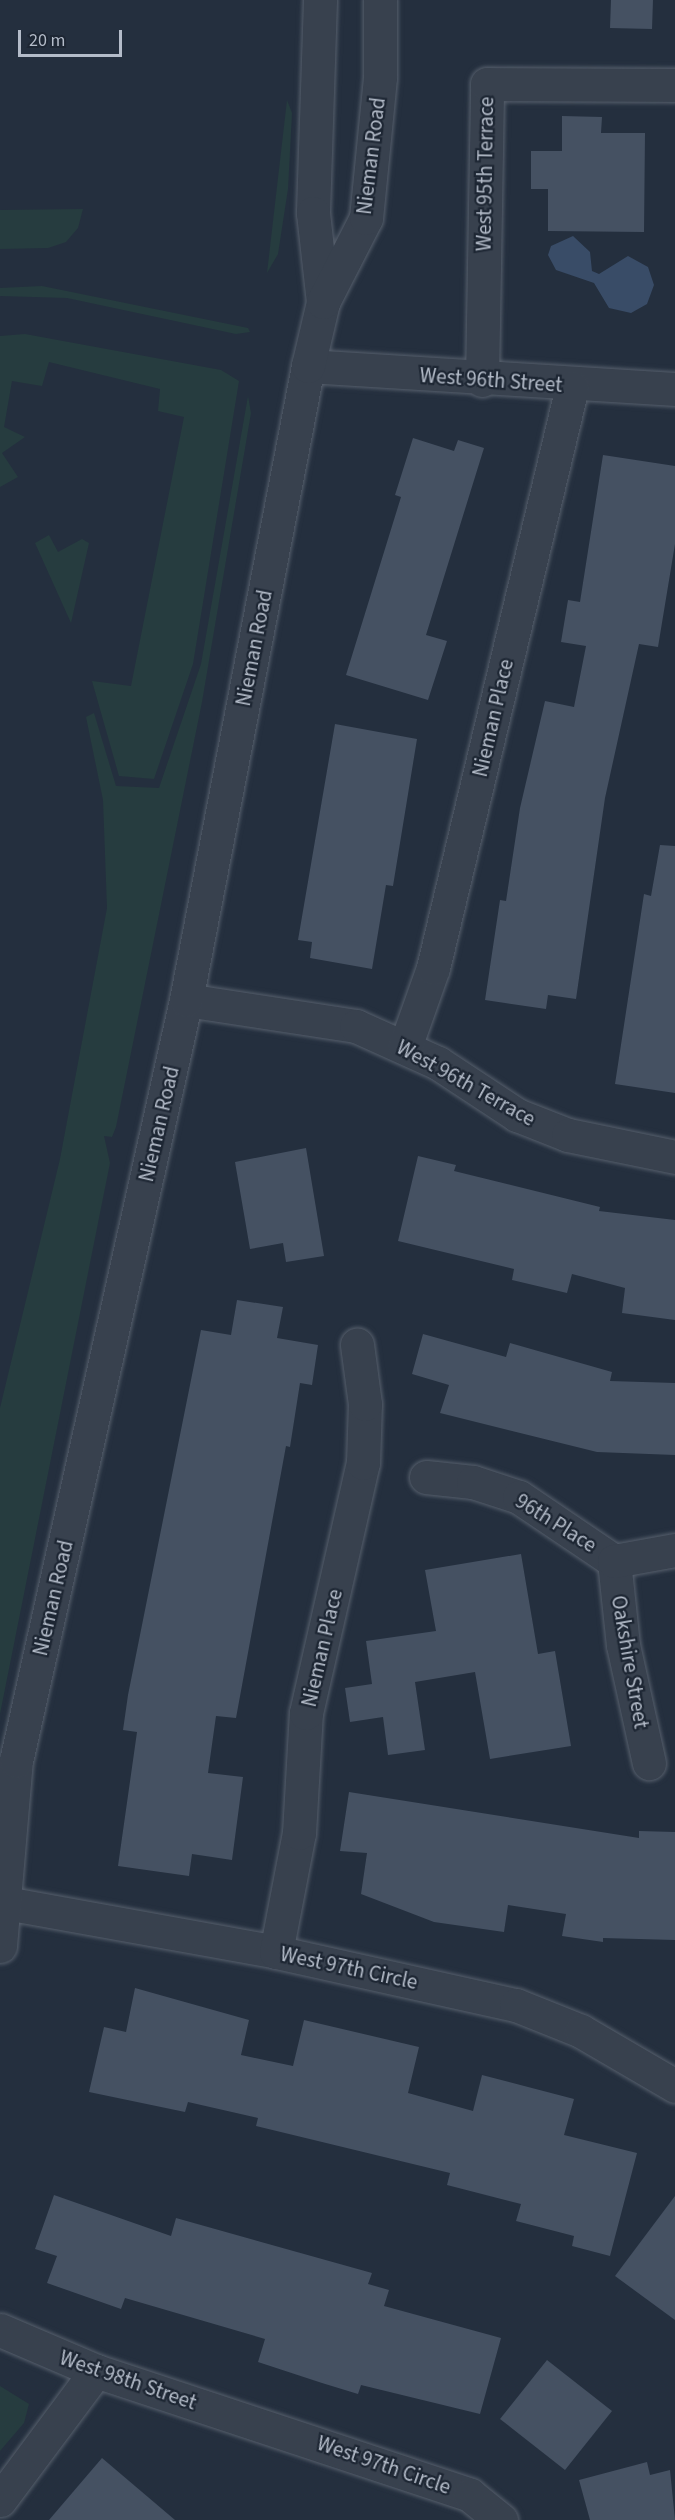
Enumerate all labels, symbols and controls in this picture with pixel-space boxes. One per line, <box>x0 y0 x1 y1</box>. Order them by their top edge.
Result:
scale bar <box>21 18 124 56</box>
text: 20 m <box>29 28 65 53</box>
street label: Nieman Road <box>351 96 391 216</box>
street label: West 95th Terrace <box>471 96 499 252</box>
street label: West 96th Street <box>419 362 563 398</box>
street label: Nieman Road <box>230 588 278 708</box>
street label: Nieman Place <box>467 657 519 779</box>
street label: West 96th Terrace <box>392 1034 540 1132</box>
street label: Nieman Road <box>133 1064 185 1184</box>
street label: 96th Place <box>511 1488 601 1558</box>
street label: Nieman Road <box>27 1538 79 1658</box>
street label: Nieman Place <box>296 1587 348 1709</box>
street label: Oakshire Street <box>606 1594 654 1730</box>
street label: West 97th Circle <box>278 1941 420 1995</box>
street label: West 98th Street <box>56 2345 200 2415</box>
street label: West 97th Circle <box>314 2430 454 2500</box>

